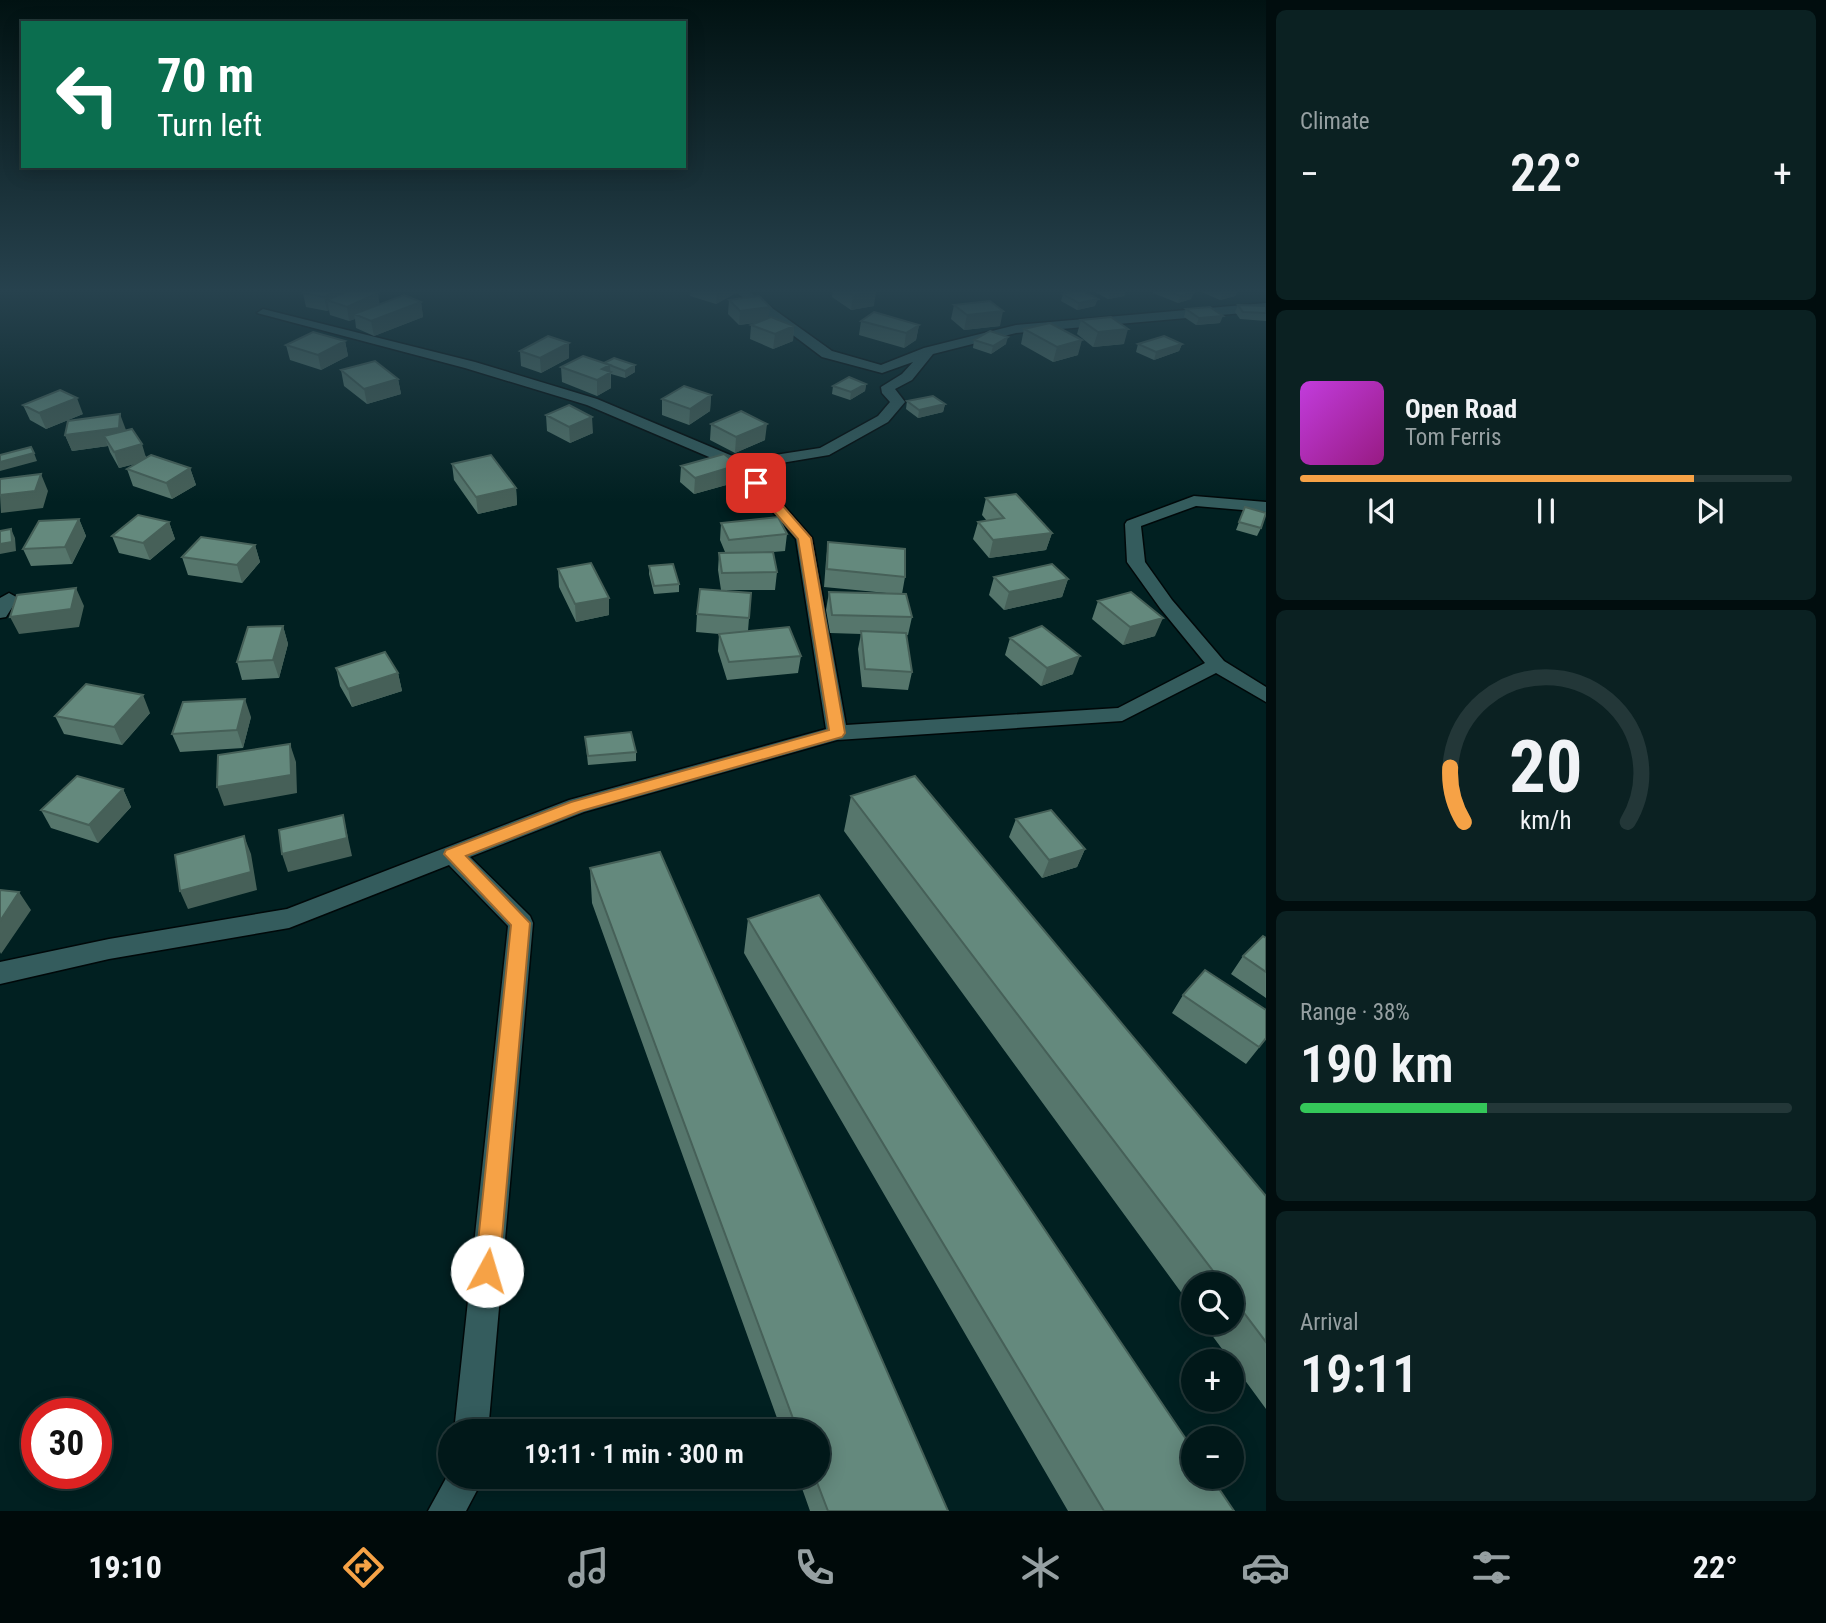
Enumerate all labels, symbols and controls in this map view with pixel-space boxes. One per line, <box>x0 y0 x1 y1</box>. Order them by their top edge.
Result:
text: 70 m <box>157 47 254 104</box>
icon: left <box>42 49 133 140</box>
text: Turn left <box>157 106 262 144</box>
text: Climate <box>1300 108 1370 135</box>
text: 22° <box>1510 143 1582 204</box>
text: − <box>1300 152 1319 196</box>
text: + <box>1773 152 1792 196</box>
text: Open Road <box>1405 394 1517 424</box>
text: Tom Ferris <box>1405 424 1501 451</box>
pin <box>726 453 786 513</box>
icon: arrive <box>737 464 775 502</box>
icon: previous <box>1363 492 1401 530</box>
icon: pause <box>1527 492 1565 530</box>
icon: next <box>1691 492 1729 530</box>
text: 20 <box>1509 724 1583 810</box>
text: km/h <box>1520 805 1572 834</box>
text: Range · 38% <box>1300 999 1410 1026</box>
text: 190 km <box>1300 1034 1454 1095</box>
position arrow <box>450 1234 524 1308</box>
map controls <box>1181 1272 1244 1489</box>
button: search <box>1181 1272 1244 1335</box>
text: Arrival <box>1300 1309 1359 1336</box>
text: 19:11 <box>1300 1344 1418 1405</box>
button: + <box>1181 1349 1244 1412</box>
speed limit sign: 30 <box>21 1398 112 1489</box>
button: − <box>1181 1426 1244 1489</box>
text: 19:11 · 1 min · 300 m <box>524 1439 744 1469</box>
icon: directions <box>339 1543 388 1592</box>
icon: music <box>564 1543 613 1592</box>
icon: phone <box>790 1543 839 1592</box>
icon: climate <box>1016 1543 1065 1592</box>
icon: car <box>1241 1543 1290 1592</box>
icon: filters <box>1467 1543 1516 1592</box>
text: 19:10 <box>88 1548 162 1586</box>
text: 22° <box>1693 1548 1738 1586</box>

